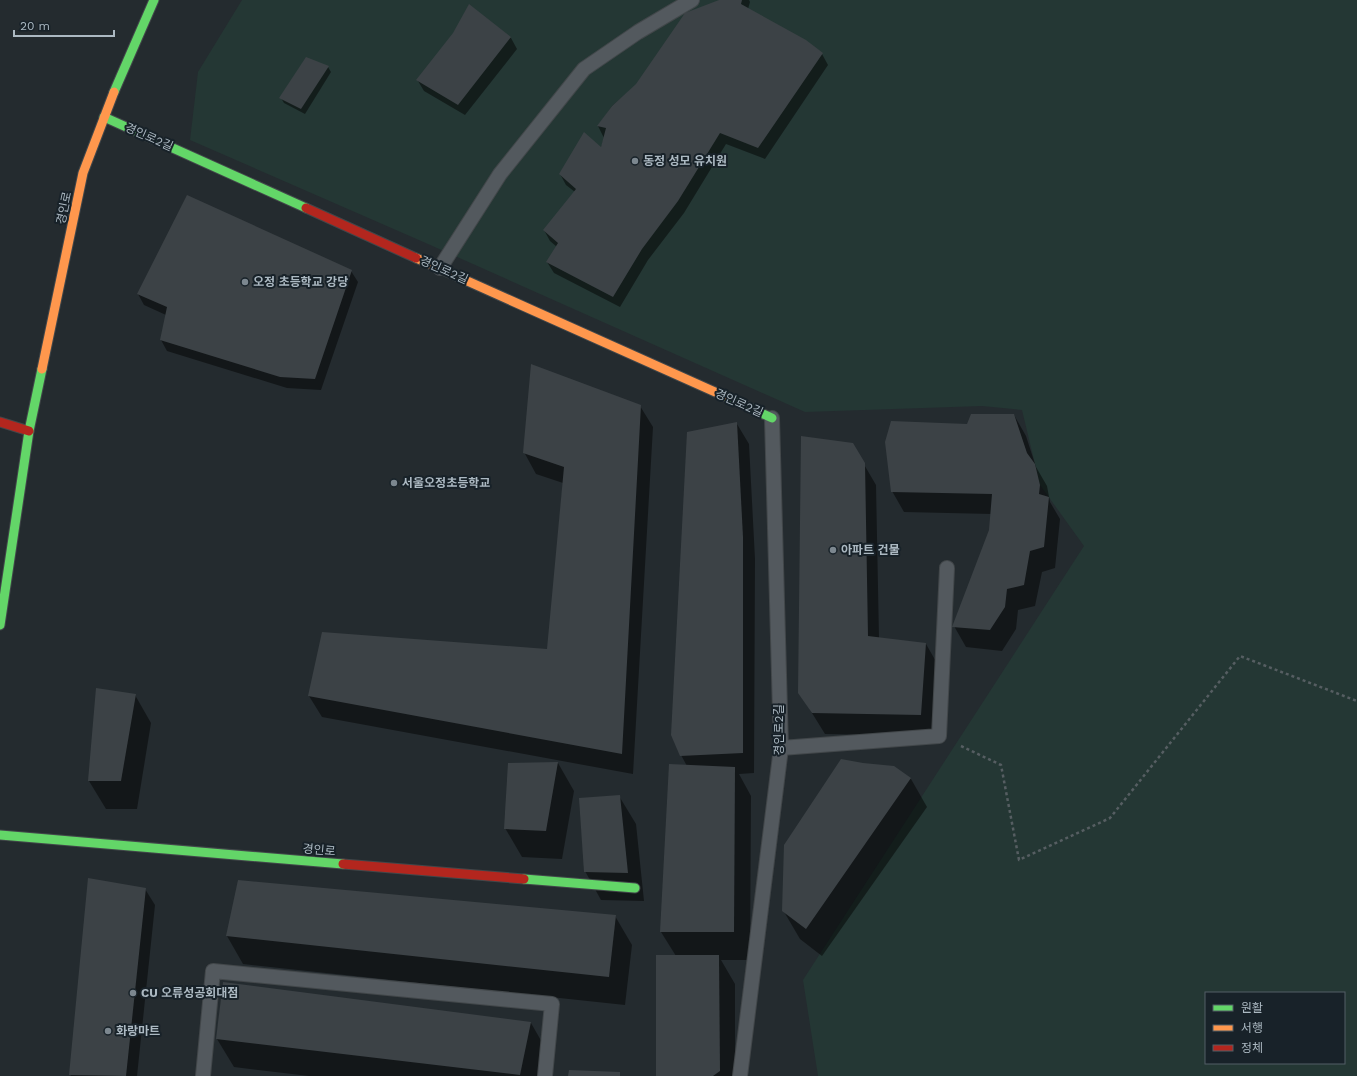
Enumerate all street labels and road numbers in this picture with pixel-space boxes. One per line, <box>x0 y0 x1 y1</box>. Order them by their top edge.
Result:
street label: 경인로2길 <box>123 120 175 154</box>
street label: 경인로 <box>54 190 74 226</box>
street label: 경인로2길 <box>418 253 470 287</box>
street label: 경인로2길 <box>713 386 765 420</box>
street label: 경인로2길 <box>772 704 786 756</box>
street label: 경인로 <box>302 842 336 858</box>

